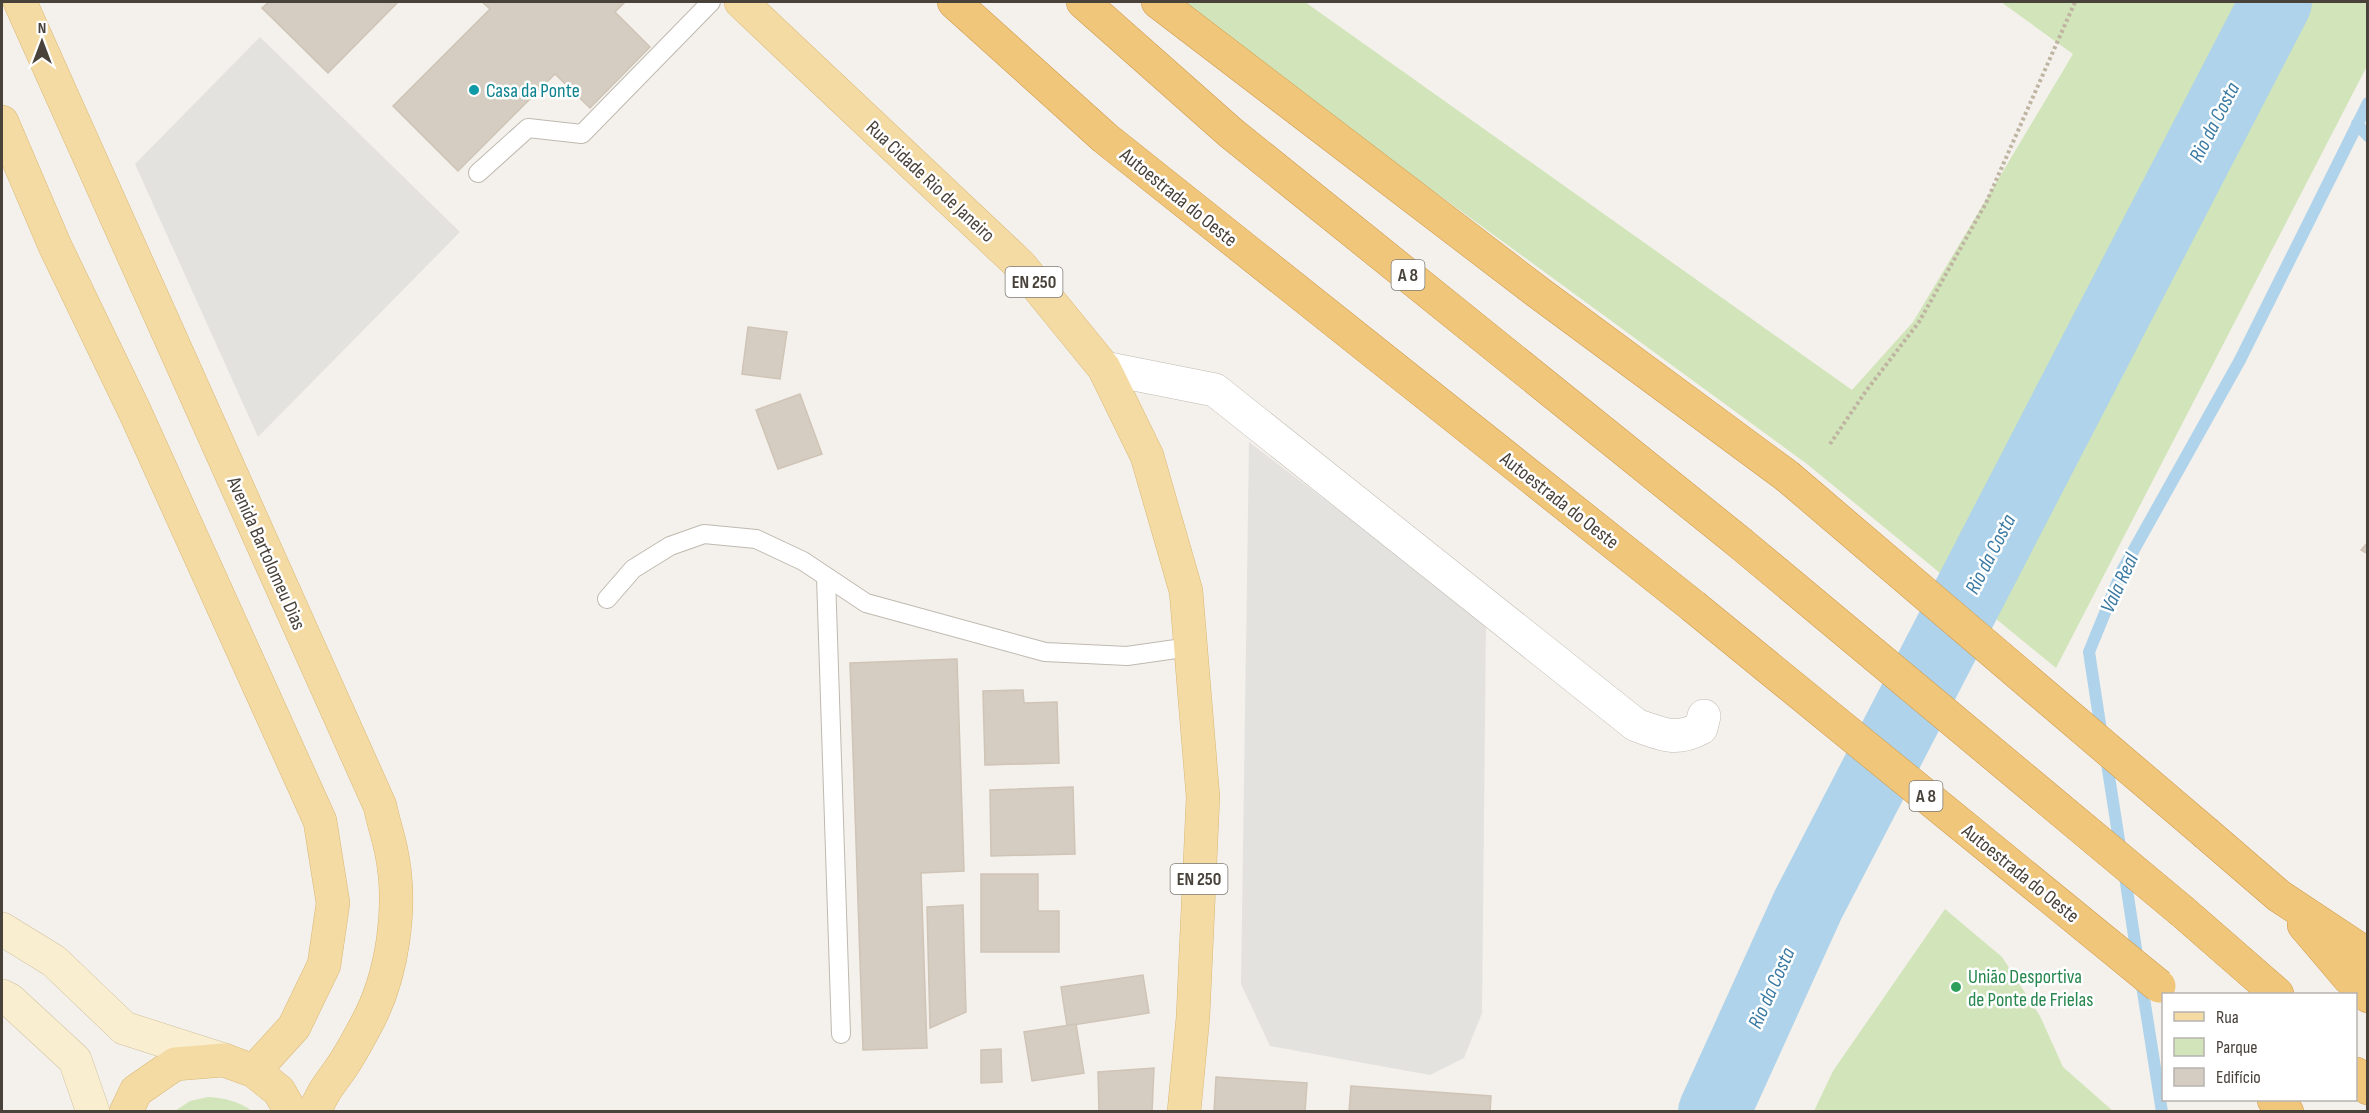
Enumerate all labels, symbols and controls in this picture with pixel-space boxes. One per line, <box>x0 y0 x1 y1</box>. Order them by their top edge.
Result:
north arrow <box>12 12 72 72</box>
text: N <box>38 19 46 38</box>
water label: Rio da Costa <box>2184 78 2245 166</box>
place label: Casa da Ponte <box>486 79 580 103</box>
marker: Casa da Ponte <box>467 83 481 97</box>
street label: Rua Cidade Rio de Janeiro <box>861 116 1000 248</box>
street label: Autoestrada do Oeste <box>1114 143 1242 252</box>
road number: A 8 <box>1392 260 1424 290</box>
road number: EN 250 <box>1006 267 1062 297</box>
street label: Autoestrada do Oeste <box>1495 446 1623 554</box>
street label: Avenida Bartolomeu Dias <box>221 472 311 634</box>
water label: Rio da Costa <box>1960 510 2021 598</box>
water label: Vala Real <box>2095 549 2144 617</box>
road number: A 8 <box>1910 781 1942 811</box>
street label: Autoestrada do Oeste <box>1956 819 2084 928</box>
road number: EN 250 <box>1170 864 1228 894</box>
water label: Rio da Costa <box>1743 943 1801 1033</box>
place label: União Desportiva de Ponte de Frielas <box>1968 965 2093 1012</box>
marker: União Desportiva de Ponte de Frielas <box>1949 980 1963 994</box>
legend <box>2162 993 2357 1101</box>
text: Rua <box>2216 1007 2239 1028</box>
text: Parque <box>2216 1037 2257 1058</box>
text: Edifício <box>2216 1067 2261 1088</box>

